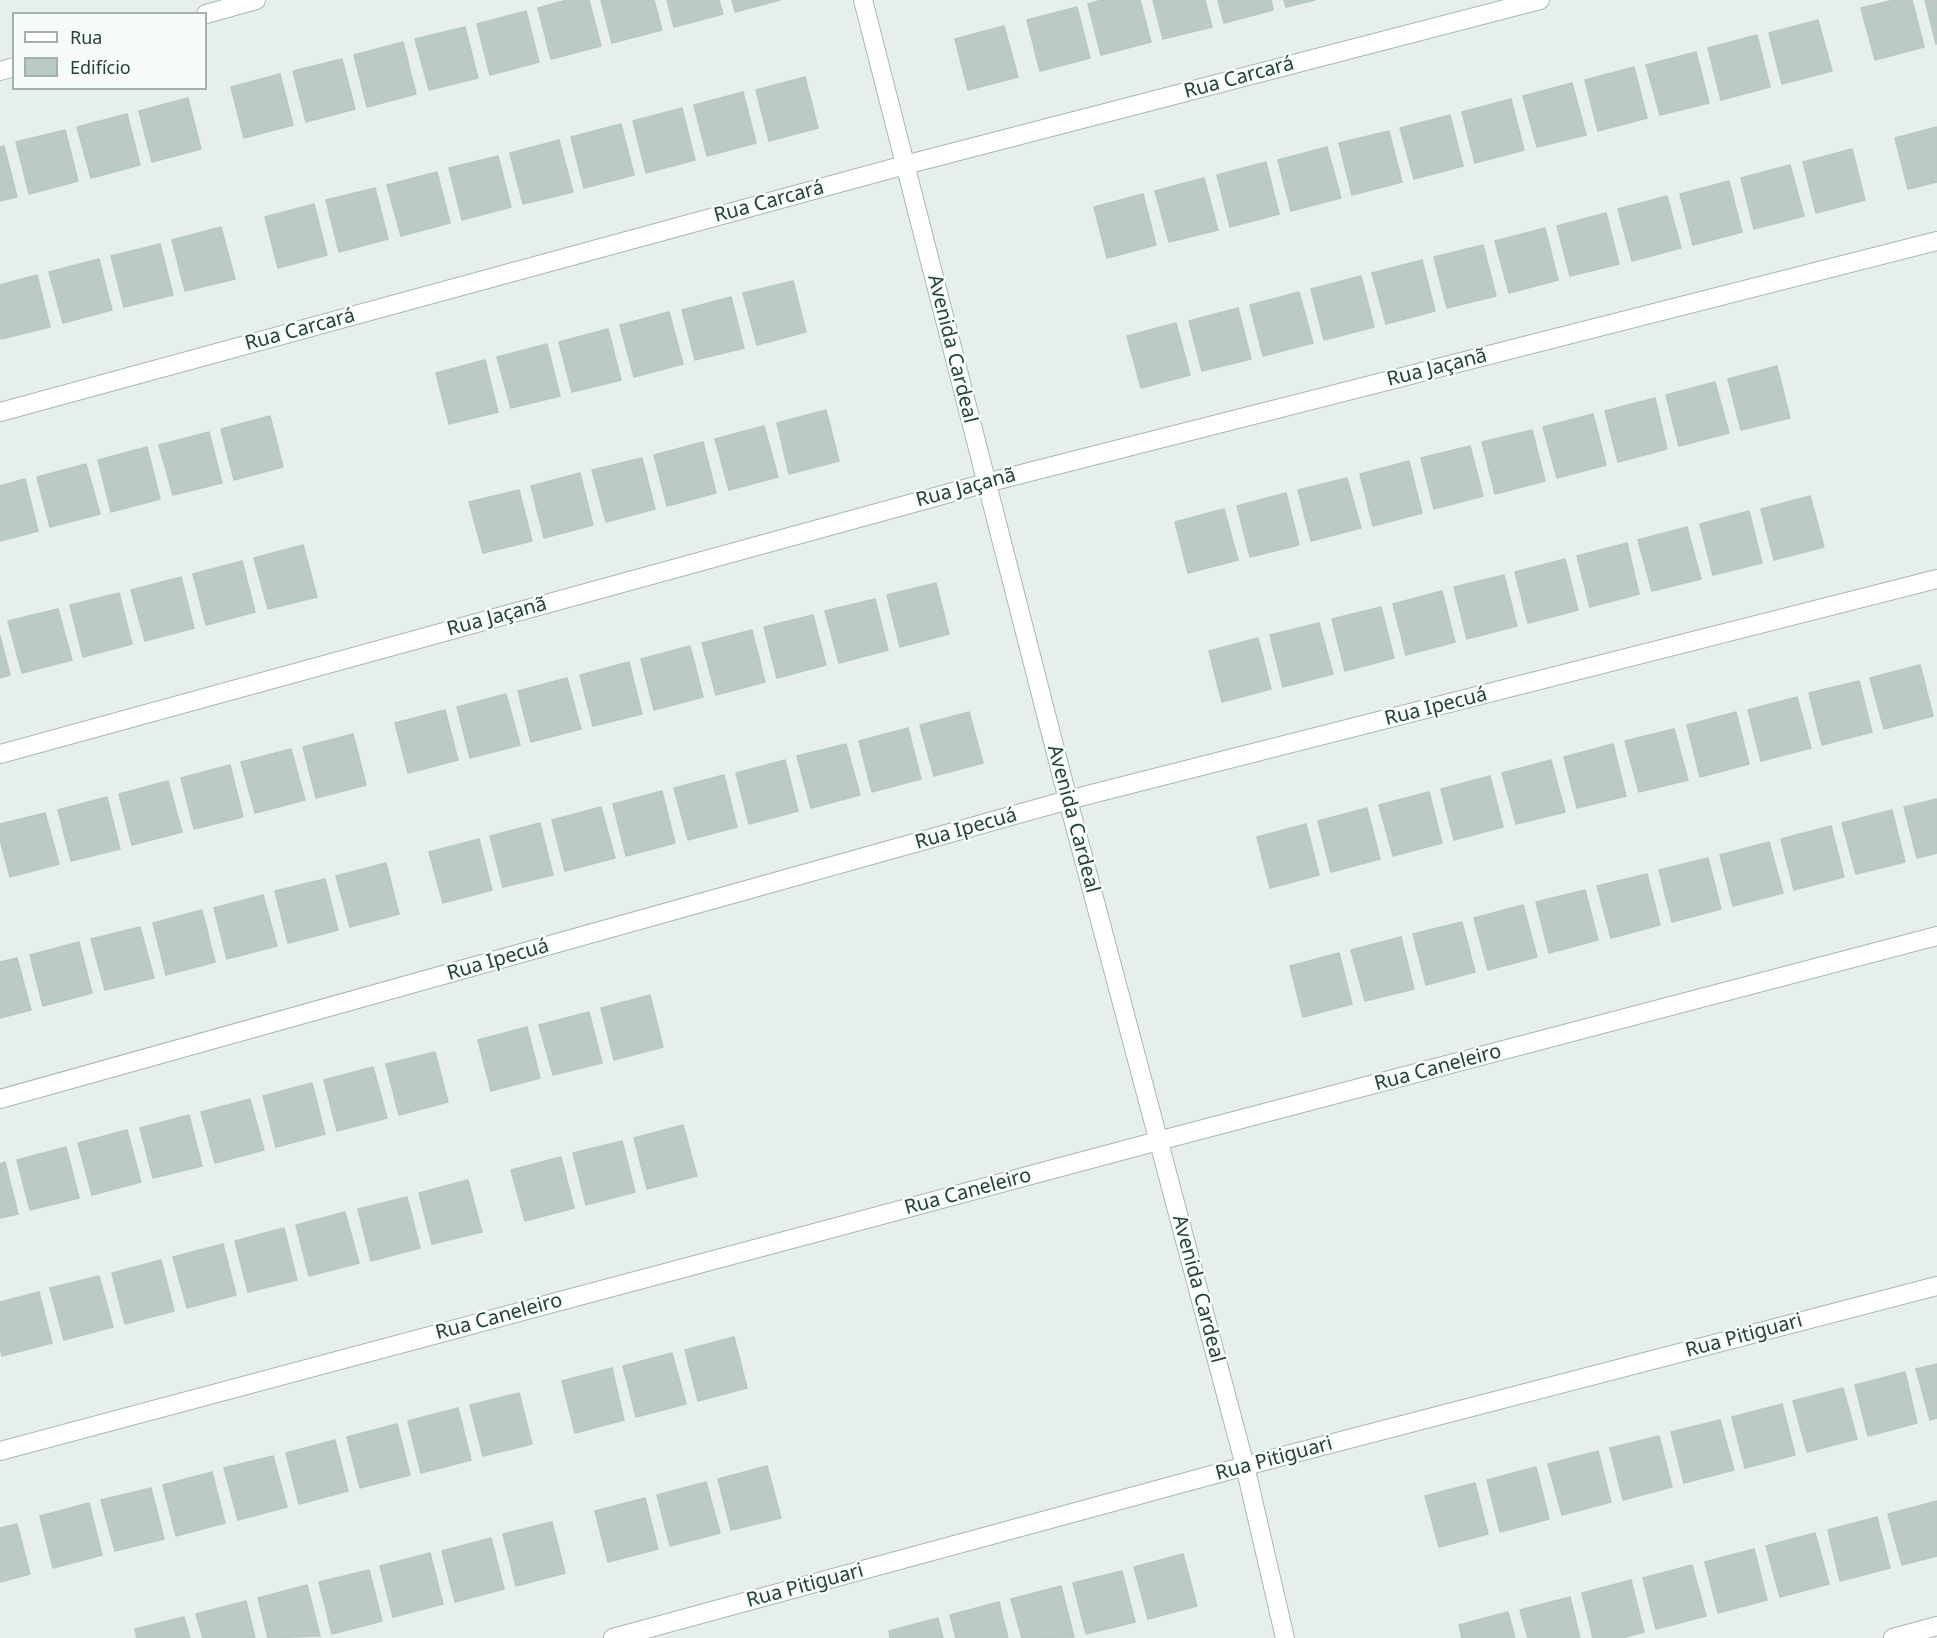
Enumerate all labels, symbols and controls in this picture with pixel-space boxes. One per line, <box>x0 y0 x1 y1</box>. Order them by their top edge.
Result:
legend <box>12 12 207 90</box>
text: Rua <box>70 25 102 49</box>
street label: Rua Carcará <box>1181 52 1297 104</box>
text: Edifício <box>70 55 131 79</box>
street label: Rua Carcará <box>711 176 827 228</box>
street label: Avenida Cardeal <box>922 272 982 426</box>
street label: Rua Carcará <box>242 304 358 356</box>
street label: Rua Jaçanã <box>1384 344 1490 392</box>
street label: Rua Jaçanã <box>913 463 1019 513</box>
street label: Rua Jaçanã <box>444 592 550 642</box>
street label: Rua Ipecuá <box>1382 683 1490 731</box>
street label: Avenida Cardeal <box>1042 742 1104 896</box>
street label: Rua Ipecuá <box>912 803 1020 855</box>
street label: Rua Ipecuá <box>444 934 552 986</box>
street label: Rua Caneleiro <box>1372 1040 1504 1096</box>
street label: Rua Caneleiro <box>902 1164 1034 1220</box>
street label: Avenida Cardeal <box>1167 1212 1229 1366</box>
street label: Rua Caneleiro <box>433 1289 565 1345</box>
street label: Rua Pitiguari <box>1683 1309 1805 1363</box>
street label: Rua Pitiguari <box>1213 1432 1335 1486</box>
street label: Rua Pitiguari <box>744 1559 866 1613</box>

